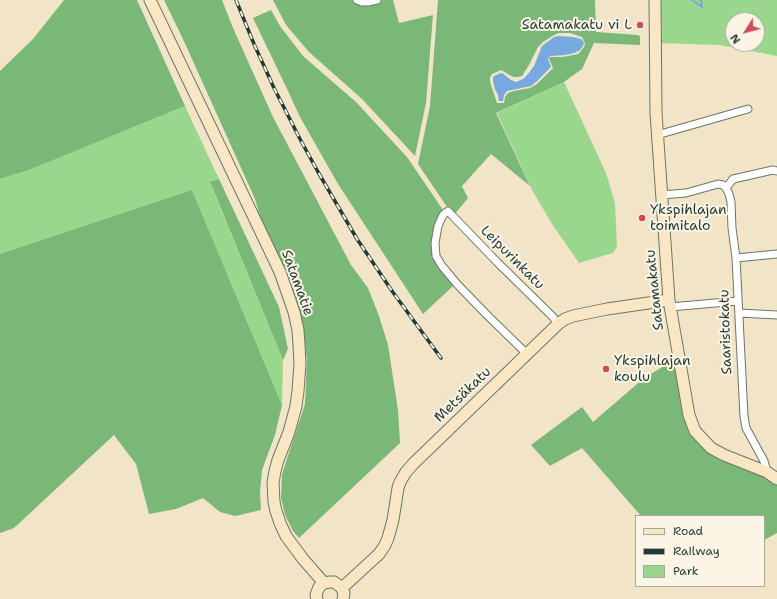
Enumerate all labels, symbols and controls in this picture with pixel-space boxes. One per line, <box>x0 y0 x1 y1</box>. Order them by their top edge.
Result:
north arrow <box>725 12 765 52</box>
place label: Satamakatu vi L <box>522 17 632 33</box>
marker: Satamakatu vi L <box>635 20 645 30</box>
text: N <box>727 31 744 47</box>
place label: Ykspihlajan toimitalo <box>650 202 726 234</box>
marker: Ykspihlajan toimitalo <box>637 213 647 223</box>
street label: Leipurinkatu <box>477 223 547 293</box>
street label: Satamatie <box>277 248 317 318</box>
street label: Satamakatu <box>642 249 668 331</box>
street label: Saaristokatu <box>716 289 736 375</box>
place label: Ykspihlajan koulu <box>614 353 690 386</box>
street label: Metsäkatu <box>431 364 495 426</box>
marker: Ykspihlajan koulu <box>601 364 611 374</box>
legend <box>635 515 765 587</box>
text: Road <box>673 523 703 539</box>
text: Railway <box>673 543 720 559</box>
text: Park <box>673 563 699 579</box>

